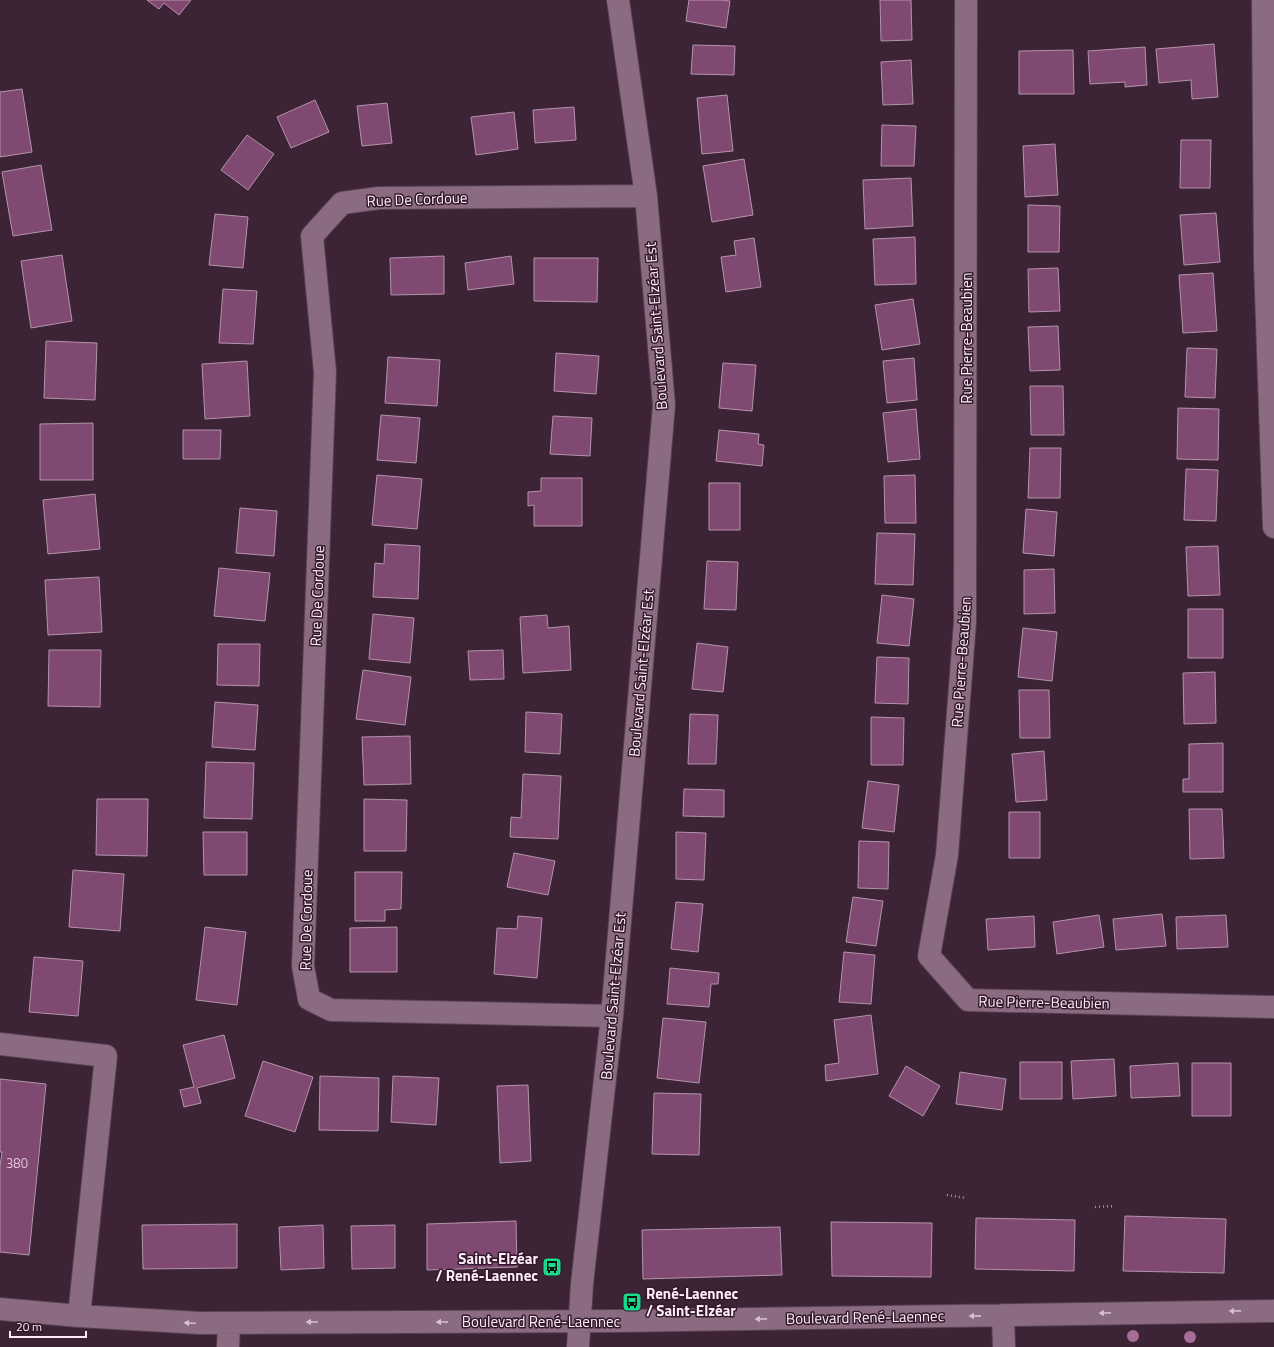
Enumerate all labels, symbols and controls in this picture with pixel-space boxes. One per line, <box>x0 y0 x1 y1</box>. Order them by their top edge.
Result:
street label: Rue De Cordoue <box>366 186 468 212</box>
street label: Boulevard Saint-Elzéar Est <box>639 241 673 411</box>
street label: Rue Pierre-Beaubien <box>955 272 978 404</box>
street label: Rue De Cordoue <box>304 545 330 647</box>
street label: Boulevard Saint-Elzéar Est <box>622 588 660 758</box>
street label: Rue Pierre-Beaubien <box>945 596 977 728</box>
street label: Rue De Cordoue <box>294 869 318 971</box>
street label: Boulevard Saint-Elzéar Est <box>594 911 632 1081</box>
street label: Rue Pierre-Beaubien <box>978 989 1110 1015</box>
house number: 380 <box>6 1153 28 1173</box>
place label: Saint-Elzéar / René-Laennec <box>435 1247 538 1287</box>
bus stop icon: Saint-Elzéar / René-Laennec <box>541 1256 563 1278</box>
place label: René-Laennec / Saint-Elzéar <box>646 1282 739 1322</box>
bus stop icon: René-Laennec / Saint-Elzéar <box>621 1291 643 1313</box>
street label: Boulevard René-Laennec <box>786 1304 944 1330</box>
one-way arrow <box>1228 1308 1241 1314</box>
street label: Boulevard René-Laennec <box>462 1310 620 1333</box>
one-way arrow <box>1099 1310 1111 1317</box>
scale bar <box>10 1313 86 1339</box>
one-way arrow <box>968 1313 981 1319</box>
one-way arrow <box>754 1316 767 1322</box>
text: 20 m <box>16 1317 42 1336</box>
one-way arrow <box>184 1319 196 1326</box>
one-way arrow <box>305 1319 318 1325</box>
one-way arrow <box>435 1319 448 1325</box>

